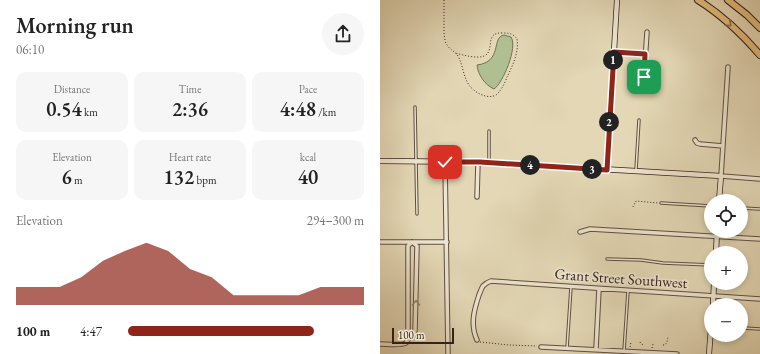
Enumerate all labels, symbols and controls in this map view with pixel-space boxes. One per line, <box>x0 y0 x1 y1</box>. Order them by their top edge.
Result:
text: Morning run <box>16 11 134 40</box>
button: share <box>322 13 364 55</box>
one-way arrow <box>724 19 732 26</box>
text: 06:10 <box>16 41 44 58</box>
pin: 1 <box>603 50 623 70</box>
text: 1 <box>610 53 616 67</box>
pin <box>627 60 661 94</box>
icon: arrive <box>633 66 655 88</box>
text: Distance <box>54 82 90 96</box>
text: Time <box>179 82 201 96</box>
text: Pace <box>299 82 317 96</box>
text: 0.54 <box>46 96 82 122</box>
text: 2:36 <box>172 96 208 122</box>
text: 4:48 <box>280 96 316 122</box>
text: km <box>82 105 98 119</box>
text: /km <box>316 105 336 119</box>
pin: 2 <box>599 112 619 132</box>
text: 2 <box>606 115 612 129</box>
pin <box>428 145 462 179</box>
text: Elevation <box>52 150 92 164</box>
text: Heart rate <box>169 150 211 164</box>
text: kcal <box>300 150 316 164</box>
icon: check <box>434 151 456 173</box>
pin: 4 <box>520 155 540 175</box>
text: 4 <box>527 158 533 172</box>
pin: 3 <box>582 159 602 179</box>
text: 3 <box>589 162 595 176</box>
text: 6 <box>61 164 72 190</box>
text: 132 <box>164 164 194 190</box>
text: 40 <box>298 164 318 190</box>
text: m <box>72 173 83 187</box>
text: bpm <box>194 173 216 187</box>
map controls <box>704 194 748 342</box>
button: locate <box>704 194 748 238</box>
text: Elevation <box>16 212 63 229</box>
text: 294–300 m <box>307 212 364 229</box>
button: + <box>704 246 748 290</box>
street label: Grant Street Southwest <box>554 264 688 292</box>
button: − <box>704 298 748 342</box>
one-way arrow <box>412 300 420 306</box>
text: 100 m <box>16 323 50 340</box>
text: 4:47 <box>80 323 102 340</box>
scale bar <box>392 326 454 345</box>
text: 100 m <box>398 328 425 342</box>

